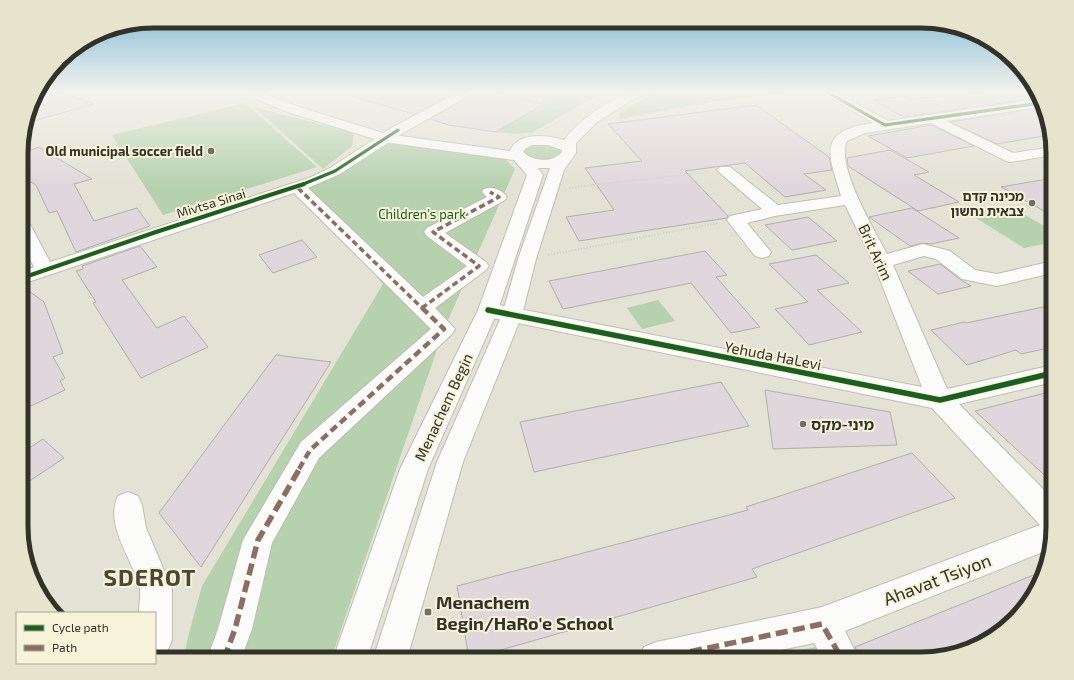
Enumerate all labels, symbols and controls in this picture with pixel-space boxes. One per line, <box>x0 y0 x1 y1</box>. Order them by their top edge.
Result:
place label: Old municipal soccer field <box>46 143 203 159</box>
marker: Old municipal soccer field <box>206 146 216 156</box>
street label: Mivtsa Sinai <box>174 185 248 221</box>
place label: מכינה קדם צבאית נחשון <box>951 188 1024 219</box>
marker: מכינה קדם צבאית נחשון <box>1027 198 1037 208</box>
park label: Children's park <box>378 206 466 222</box>
street label: Brit Arim <box>855 221 897 283</box>
street label: Yehuda HaLevi <box>723 337 823 373</box>
street label: Menachem Begin <box>410 350 476 464</box>
place label: מיני-מקס <box>811 415 875 433</box>
marker: מיני-מקס <box>798 419 808 429</box>
street label: Ahavat Tsiyon <box>880 548 994 610</box>
district label: SDEROT <box>104 563 196 591</box>
place label: Menachem Begin/HaRo'e School <box>436 591 614 634</box>
marker: Menachem Begin/HaRo'e School <box>423 607 433 617</box>
legend <box>16 612 156 664</box>
text: Cycle path <box>52 620 109 634</box>
text: Path <box>52 640 77 654</box>

